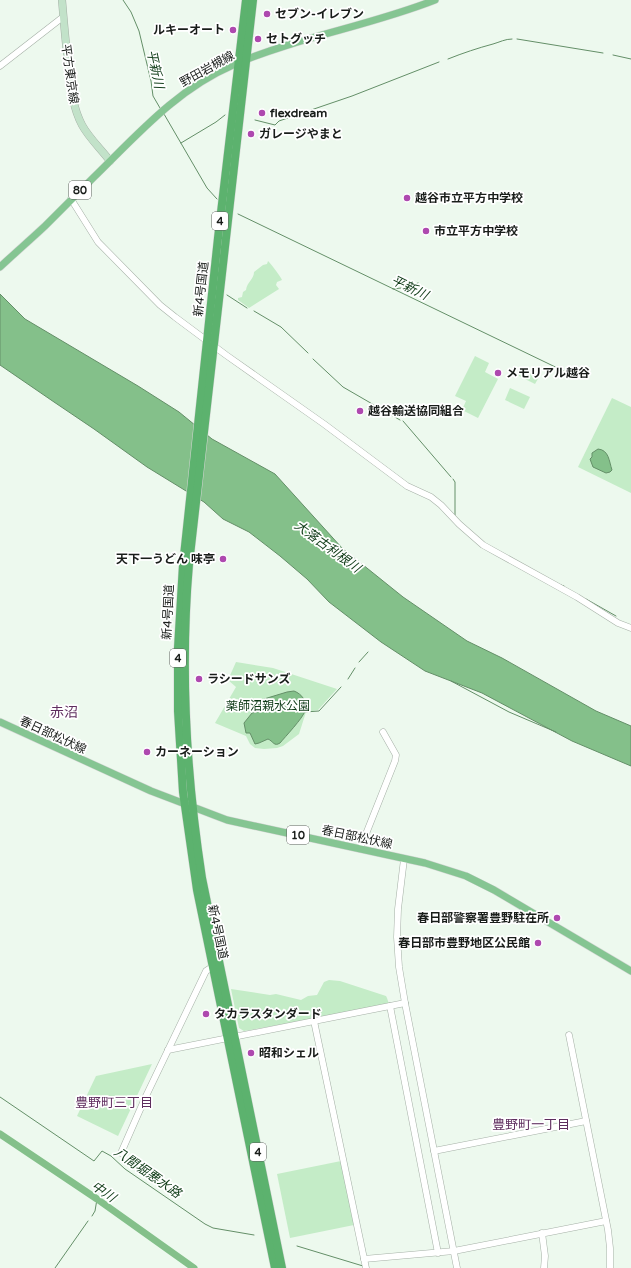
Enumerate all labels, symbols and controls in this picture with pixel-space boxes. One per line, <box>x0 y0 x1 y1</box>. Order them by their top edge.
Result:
place label: セブン-イレブン <box>275 7 364 21</box>
marker: セブン-イレブン <box>262 9 272 19</box>
place label: ルキーオート <box>153 23 225 37</box>
marker: ルキーオート <box>228 25 238 35</box>
place label: セトグッチ <box>266 32 326 46</box>
marker: セトグッチ <box>253 34 263 44</box>
street label: 平方東京線 <box>59 43 81 105</box>
water label: 平新川 <box>143 48 167 92</box>
street label: 野田岩槻線 <box>177 48 237 90</box>
place label: flexdream <box>269 106 327 120</box>
marker: flexdream <box>257 108 267 118</box>
place label: ガレージやまと <box>259 127 343 141</box>
marker: ガレージやまと <box>246 129 256 139</box>
road number: 80 <box>69 181 91 199</box>
place label: 越谷市立平方中学校 <box>415 191 523 205</box>
marker: 越谷市立平方中学校 <box>402 193 412 203</box>
road number: 4 <box>212 212 228 230</box>
place label: 市立平方中学校 <box>434 224 518 238</box>
marker: 市立平方中学校 <box>421 226 431 236</box>
street label: 新4号国道 <box>191 261 211 317</box>
water label: 平新川 <box>389 272 432 305</box>
place label: メモリアル越谷 <box>506 366 590 380</box>
marker: メモリアル越谷 <box>493 368 503 378</box>
place label: 越谷輸送協同組合 <box>368 404 464 418</box>
marker: 越谷輸送協同組合 <box>355 406 365 416</box>
water label: 大落古利根川 <box>291 517 365 577</box>
place label: 天下一うどん 味亭 <box>116 552 215 566</box>
marker: 天下一うどん 味亭 <box>218 554 228 564</box>
street label: 新4号国道 <box>160 584 176 640</box>
road number: 4 <box>170 649 186 667</box>
place label: ラシードサンズ <box>207 672 291 686</box>
marker: ラシードサンズ <box>194 674 204 684</box>
park label: 薬師沼親水公園 <box>226 699 310 713</box>
district label: 赤沼 <box>50 704 78 721</box>
street label: 春日部松伏線 <box>17 713 89 757</box>
place label: カーネーション <box>155 745 239 759</box>
marker: カーネーション <box>142 747 152 757</box>
street label: 春日部松伏線 <box>320 823 394 851</box>
road number: 10 <box>287 826 309 844</box>
street label: 新4号国道 <box>205 903 231 961</box>
place label: 春日部警察署豊野駐在所 <box>417 911 549 925</box>
marker: 春日部警察署豊野駐在所 <box>552 913 562 923</box>
place label: 春日部市豊野地区公民館 <box>398 936 530 950</box>
marker: 春日部市豊野地区公民館 <box>533 938 543 948</box>
place label: タカラスタンダード <box>214 1007 322 1021</box>
marker: タカラスタンダード <box>201 1009 211 1019</box>
place label: 昭和シェル <box>259 1046 319 1060</box>
marker: 昭和シェル <box>246 1048 256 1058</box>
district label: 豊野町三丁目 <box>75 1095 153 1111</box>
district label: 豊野町一丁目 <box>492 1117 570 1133</box>
road number: 4 <box>250 1143 266 1161</box>
water label: 八間堀悪水路 <box>111 1144 185 1202</box>
water label: 中川 <box>88 1178 120 1207</box>

